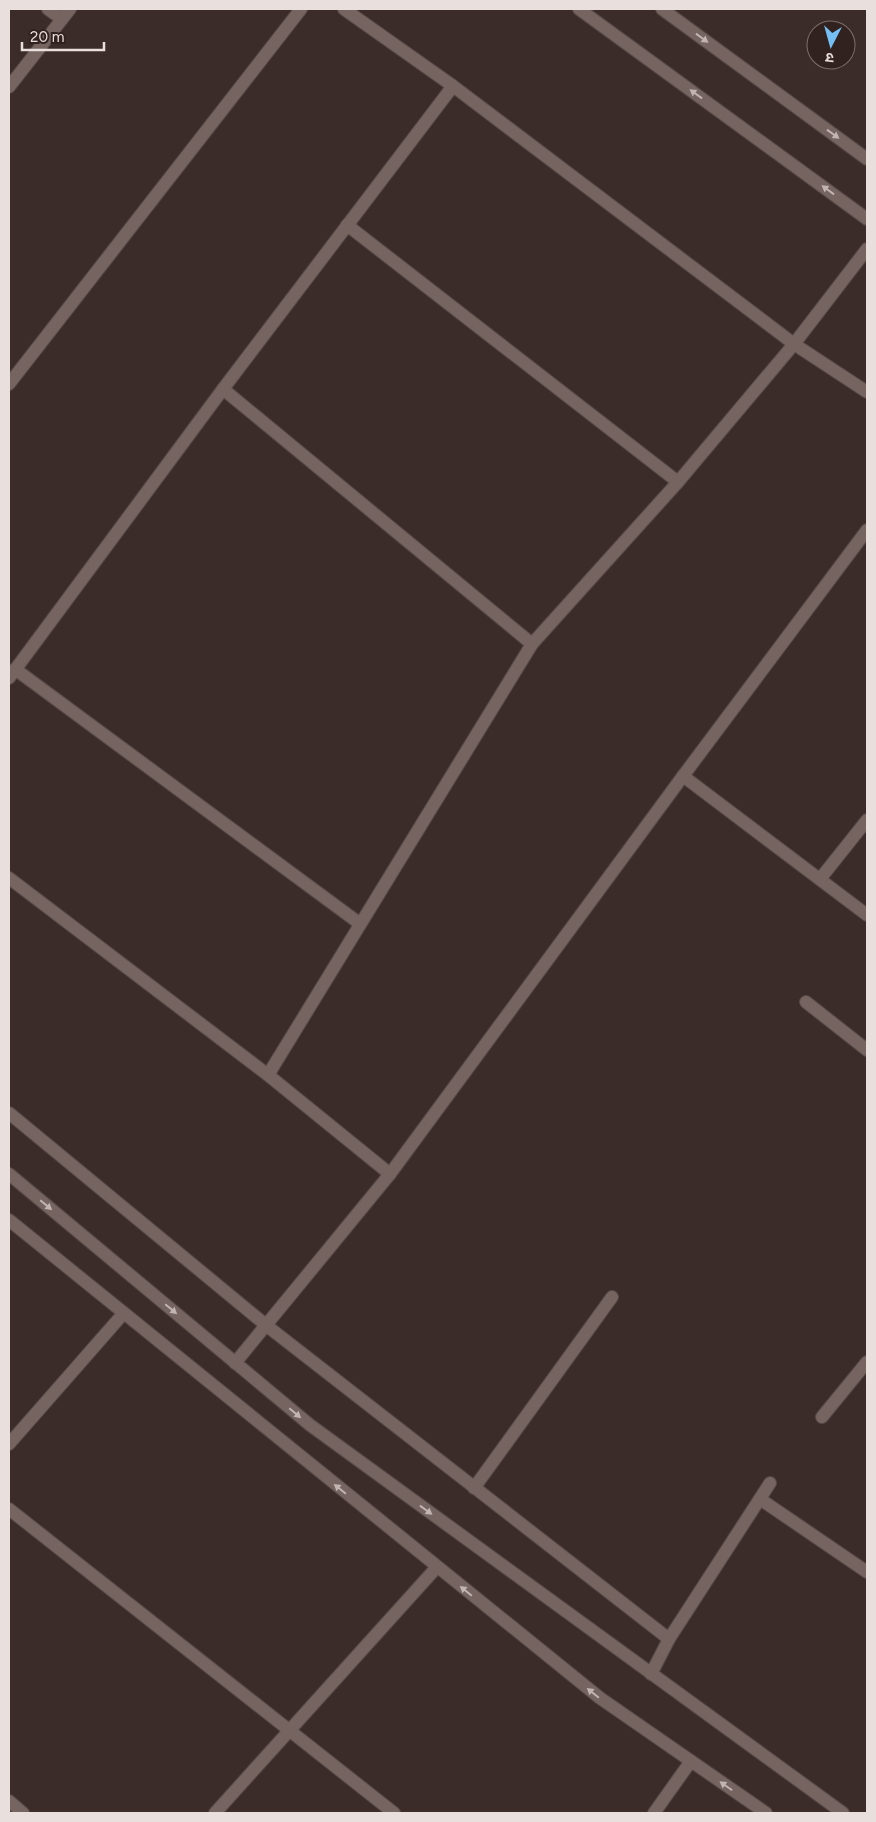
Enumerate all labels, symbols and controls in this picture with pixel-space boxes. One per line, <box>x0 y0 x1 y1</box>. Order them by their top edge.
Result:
scale bar <box>22 20 105 52</box>
north arrow <box>806 20 856 70</box>
text: 20 m <box>30 28 64 46</box>
one-way arrow <box>695 32 708 43</box>
text: उ <box>824 48 835 66</box>
one-way arrow <box>690 90 703 100</box>
one-way arrow <box>826 129 840 139</box>
one-way arrow <box>821 185 835 195</box>
one-way arrow <box>40 1199 52 1210</box>
one-way arrow <box>164 1304 177 1315</box>
one-way arrow <box>289 1408 302 1419</box>
one-way arrow <box>334 1483 347 1494</box>
one-way arrow <box>419 1505 433 1515</box>
one-way arrow <box>460 1585 473 1596</box>
one-way arrow <box>587 1687 600 1698</box>
one-way arrow <box>720 1781 733 1791</box>

